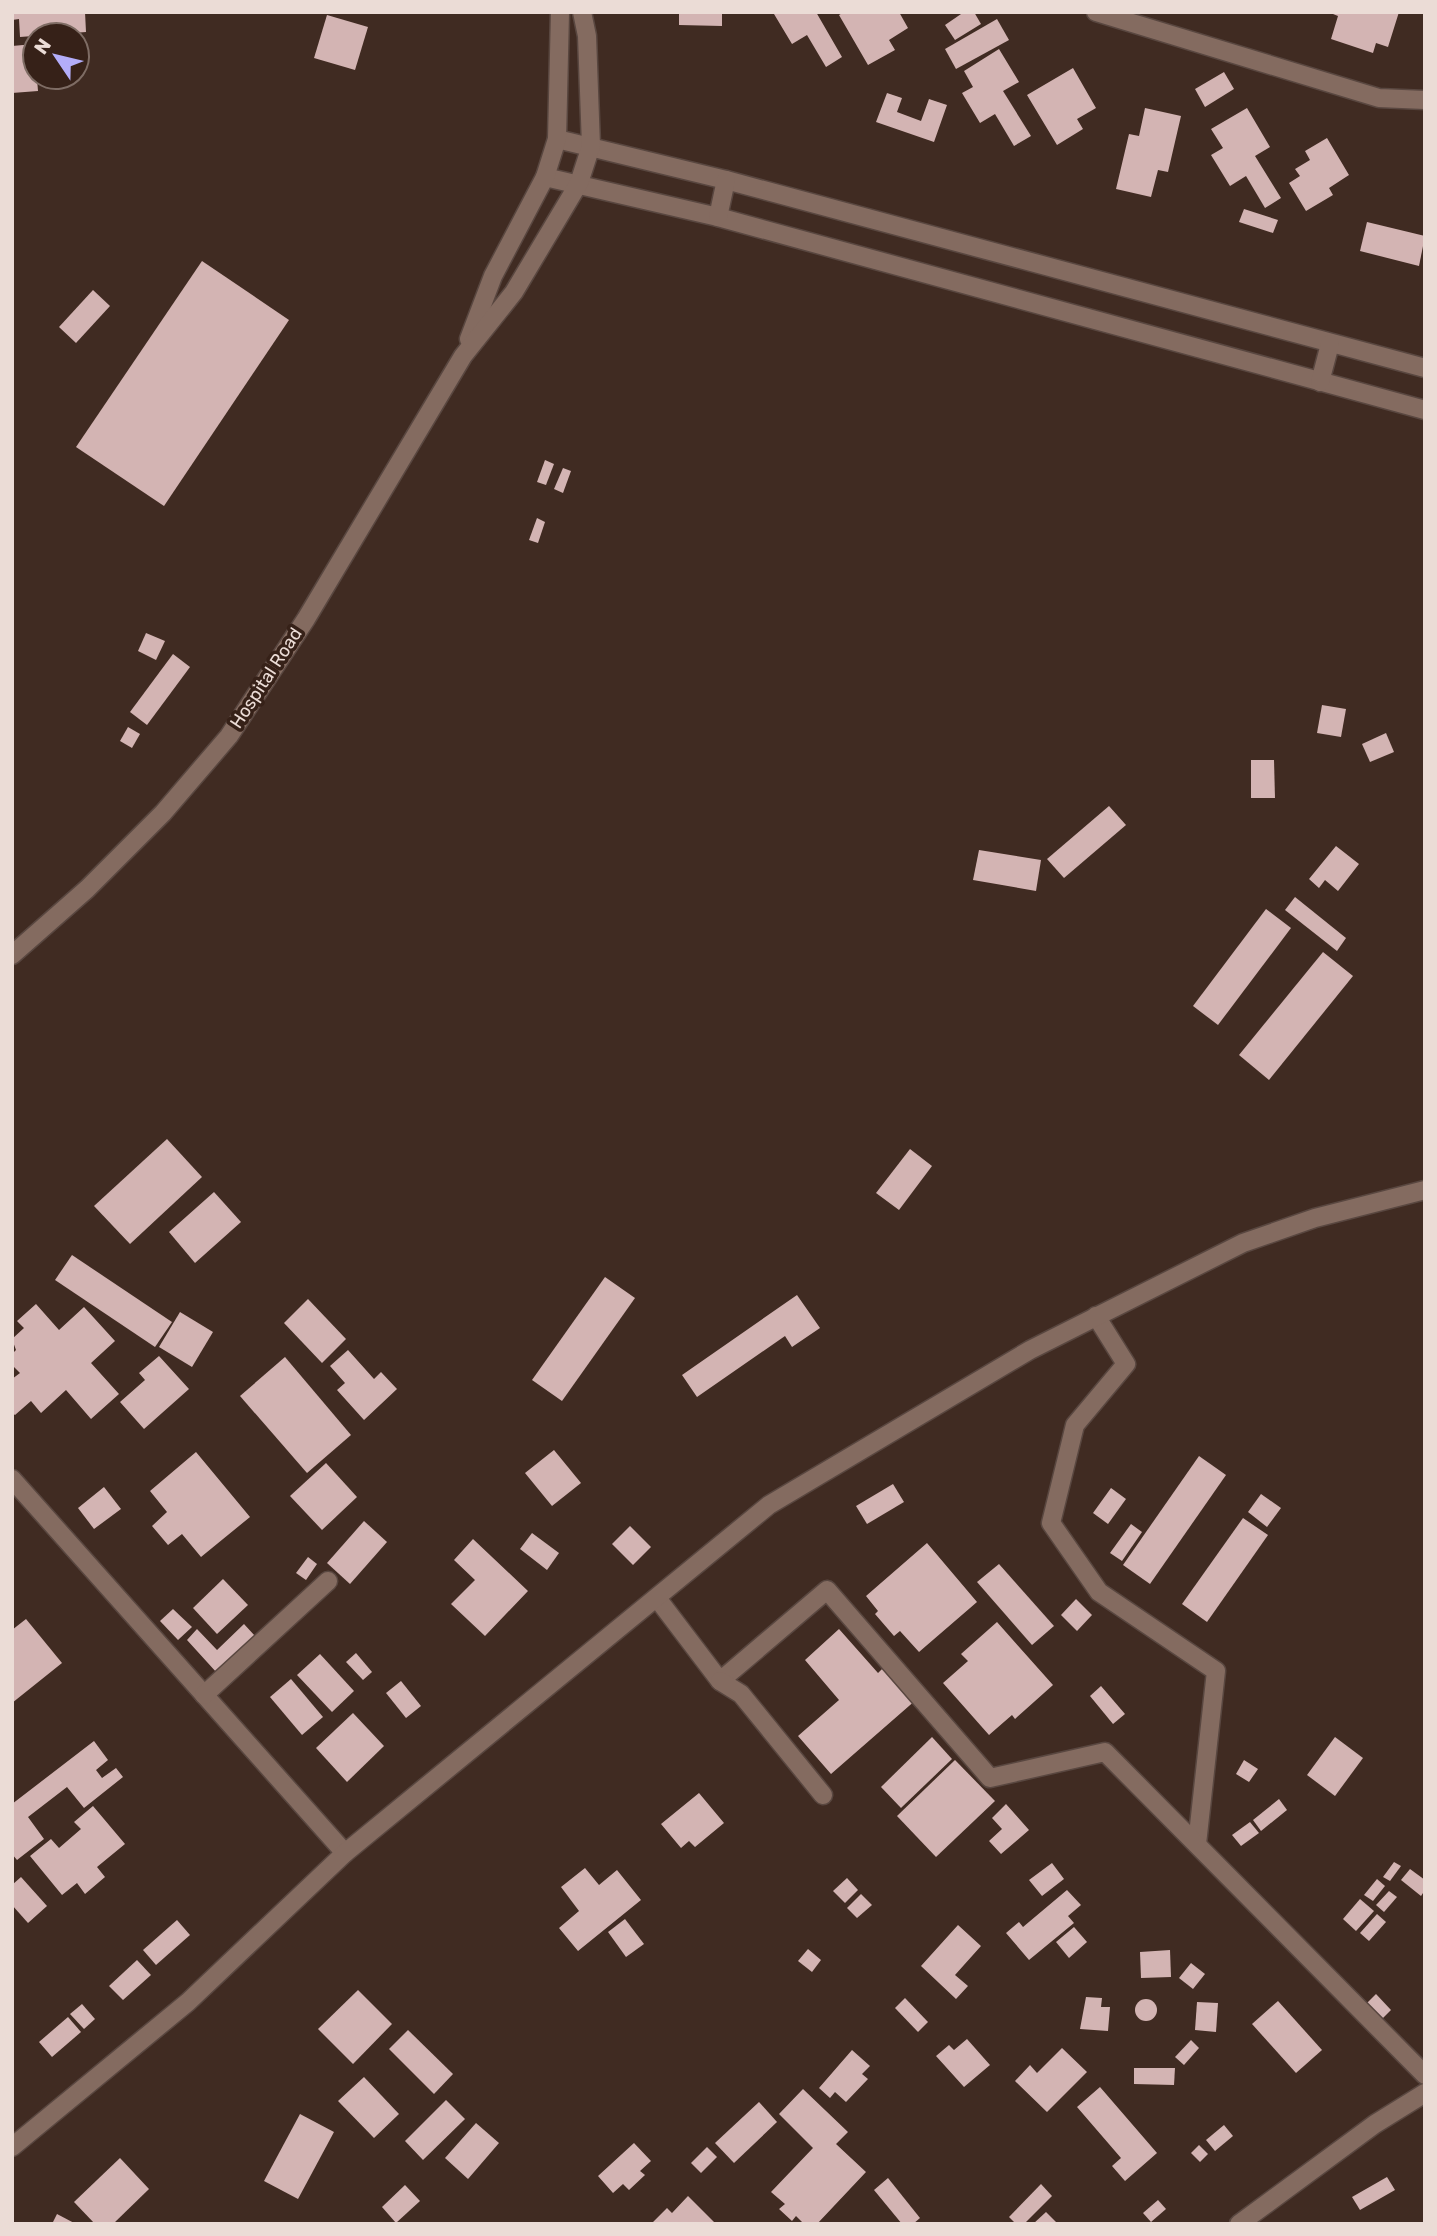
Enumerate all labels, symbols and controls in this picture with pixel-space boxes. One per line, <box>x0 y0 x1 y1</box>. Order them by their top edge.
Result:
north arrow <box>21 21 91 91</box>
text: N <box>29 34 56 59</box>
street label: Hospital Road <box>225 623 307 733</box>

